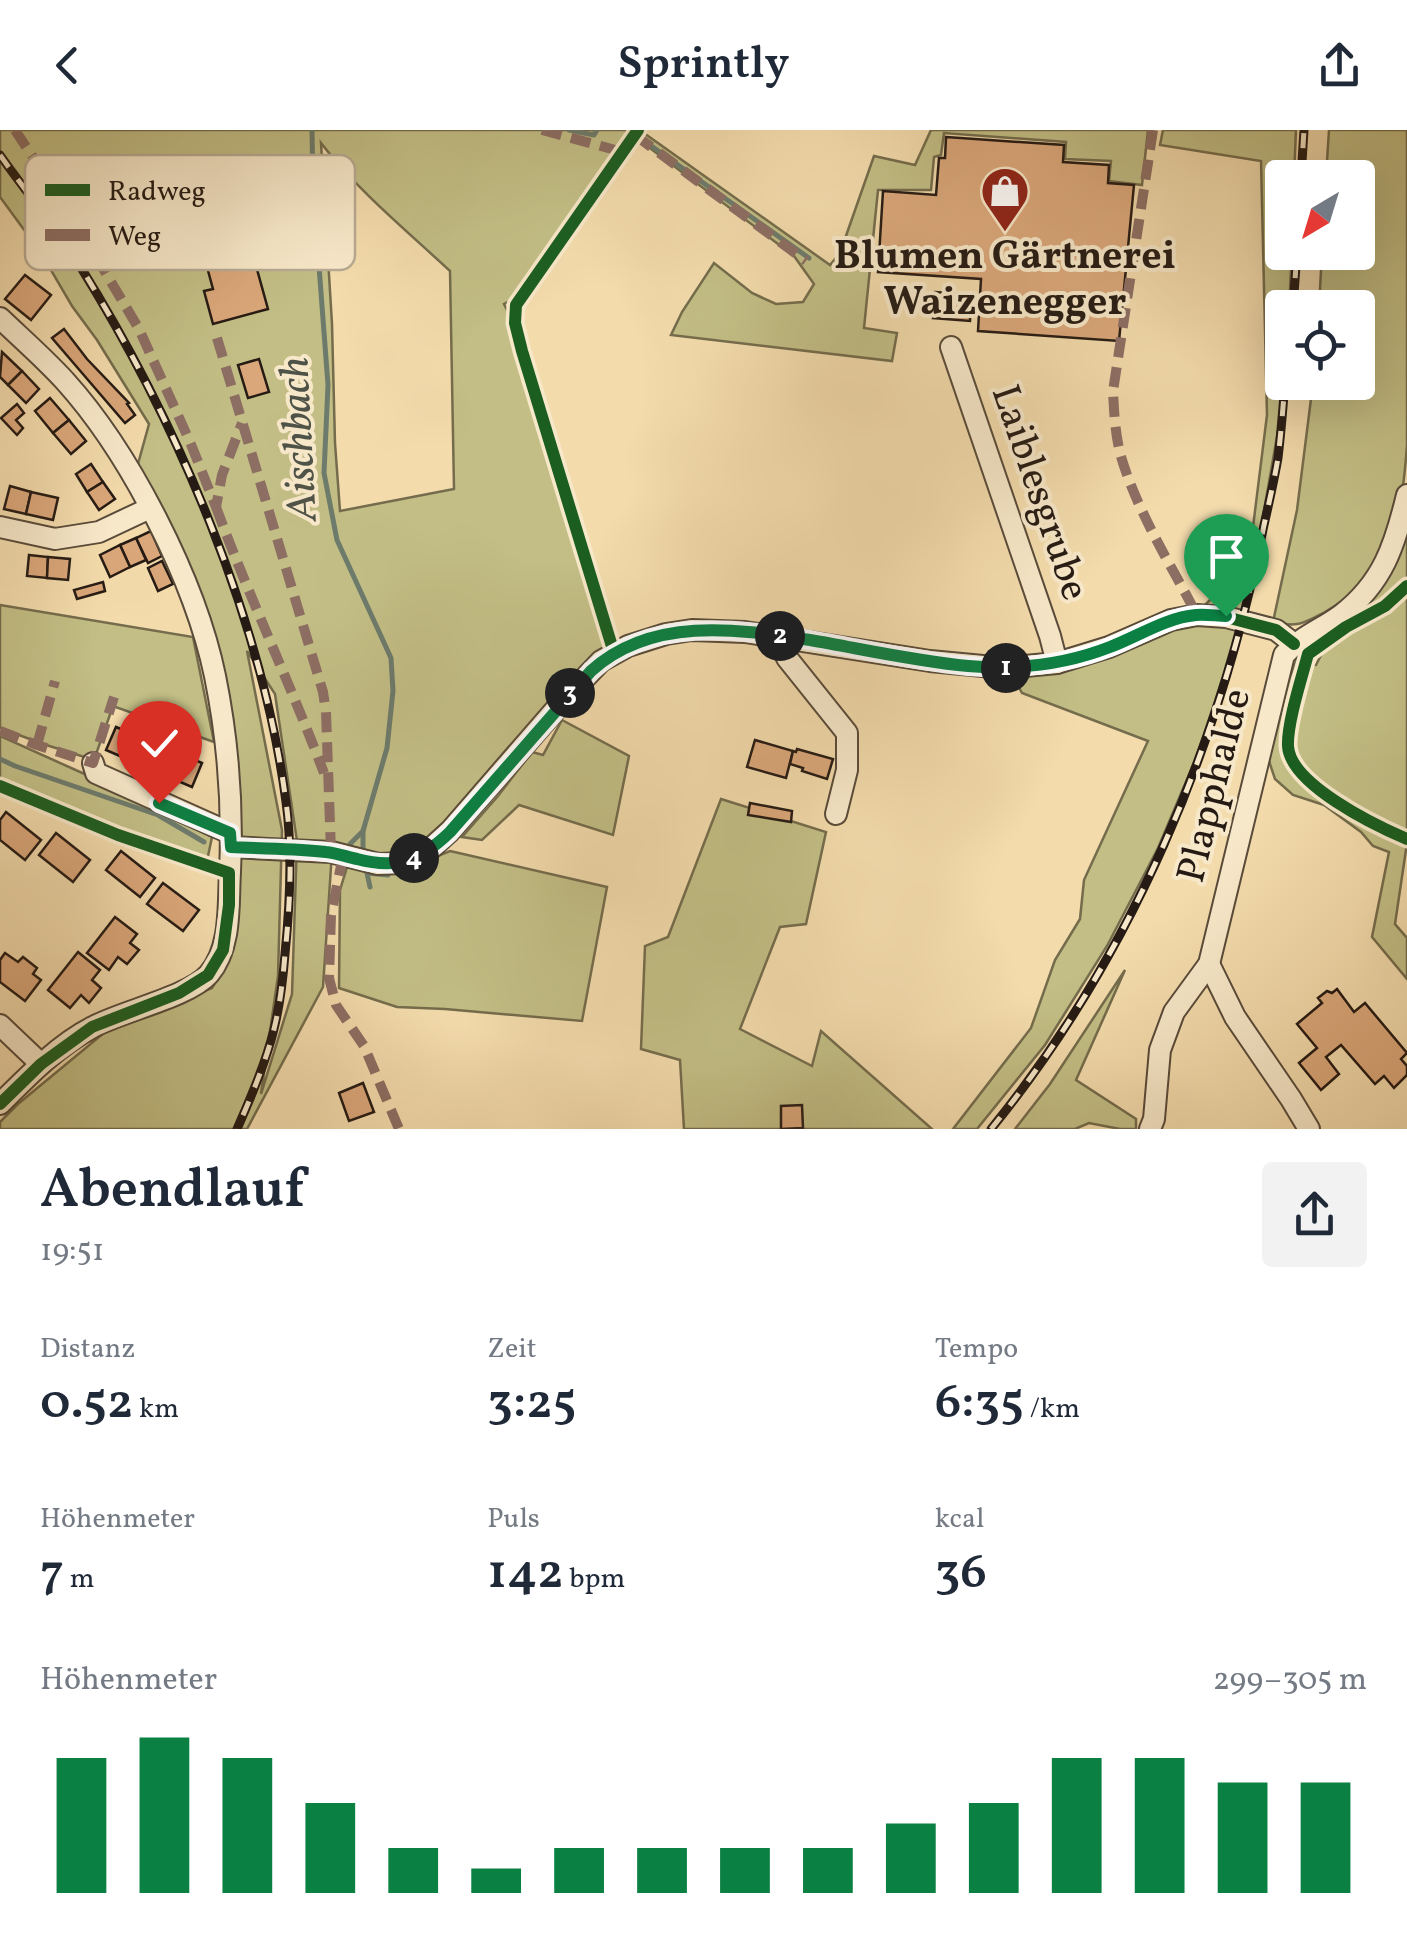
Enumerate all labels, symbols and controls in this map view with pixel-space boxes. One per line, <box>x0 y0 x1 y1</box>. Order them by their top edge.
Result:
text: Sprintly <box>618 34 789 97</box>
icon: back <box>40 38 95 93</box>
icon: share <box>1312 38 1367 93</box>
legend <box>25 155 355 270</box>
north arrow <box>1265 160 1375 270</box>
map controls <box>1265 160 1375 400</box>
shop icon: Blumen Gärtnerei Waizenegger <box>979 165 1031 233</box>
text: Radweg <box>108 173 206 212</box>
text: Weg <box>108 218 161 257</box>
place label: Blumen Gärtnerei Waizenegger <box>834 230 1176 332</box>
button: locate <box>1265 290 1375 400</box>
water label: Aischbach <box>267 355 335 525</box>
street label: Laiblesgrube <box>975 378 1101 608</box>
pin <box>1184 514 1269 617</box>
icon: arrive <box>1199 529 1254 584</box>
pin: 2 <box>755 611 805 661</box>
text: 2 <box>773 616 787 655</box>
pin: 1 <box>981 643 1031 693</box>
text: 1 <box>1000 648 1012 687</box>
pin: 3 <box>545 668 595 718</box>
text: 3 <box>563 673 577 712</box>
street label: Plapphalde <box>1165 683 1267 889</box>
pin <box>117 701 202 804</box>
icon: check <box>132 716 187 771</box>
pin: 4 <box>389 833 439 883</box>
text: 4 <box>406 838 422 877</box>
text: Abendlauf <box>40 1154 305 1230</box>
button: share <box>1262 1162 1367 1267</box>
text: 19:51 <box>40 1230 104 1274</box>
text: Distanz <box>40 1330 135 1369</box>
text: Zeit <box>487 1330 537 1369</box>
text: Tempo <box>935 1330 1018 1369</box>
text: 0.52 <box>40 1369 133 1439</box>
text: 3:25 <box>487 1369 576 1439</box>
text: 6:35 <box>935 1369 1024 1439</box>
text: km <box>133 1390 179 1429</box>
text: /km <box>1024 1390 1080 1429</box>
text: Höhenmeter <box>40 1500 195 1539</box>
text: Puls <box>487 1500 540 1539</box>
text: kcal <box>935 1500 984 1539</box>
text: 7 <box>40 1539 64 1609</box>
text: 142 <box>487 1539 564 1609</box>
text: 36 <box>935 1539 987 1609</box>
text: m <box>64 1560 94 1599</box>
text: bpm <box>564 1560 625 1599</box>
text: Höhenmeter <box>40 1659 217 1703</box>
text: 299–305 m <box>1213 1659 1367 1703</box>

